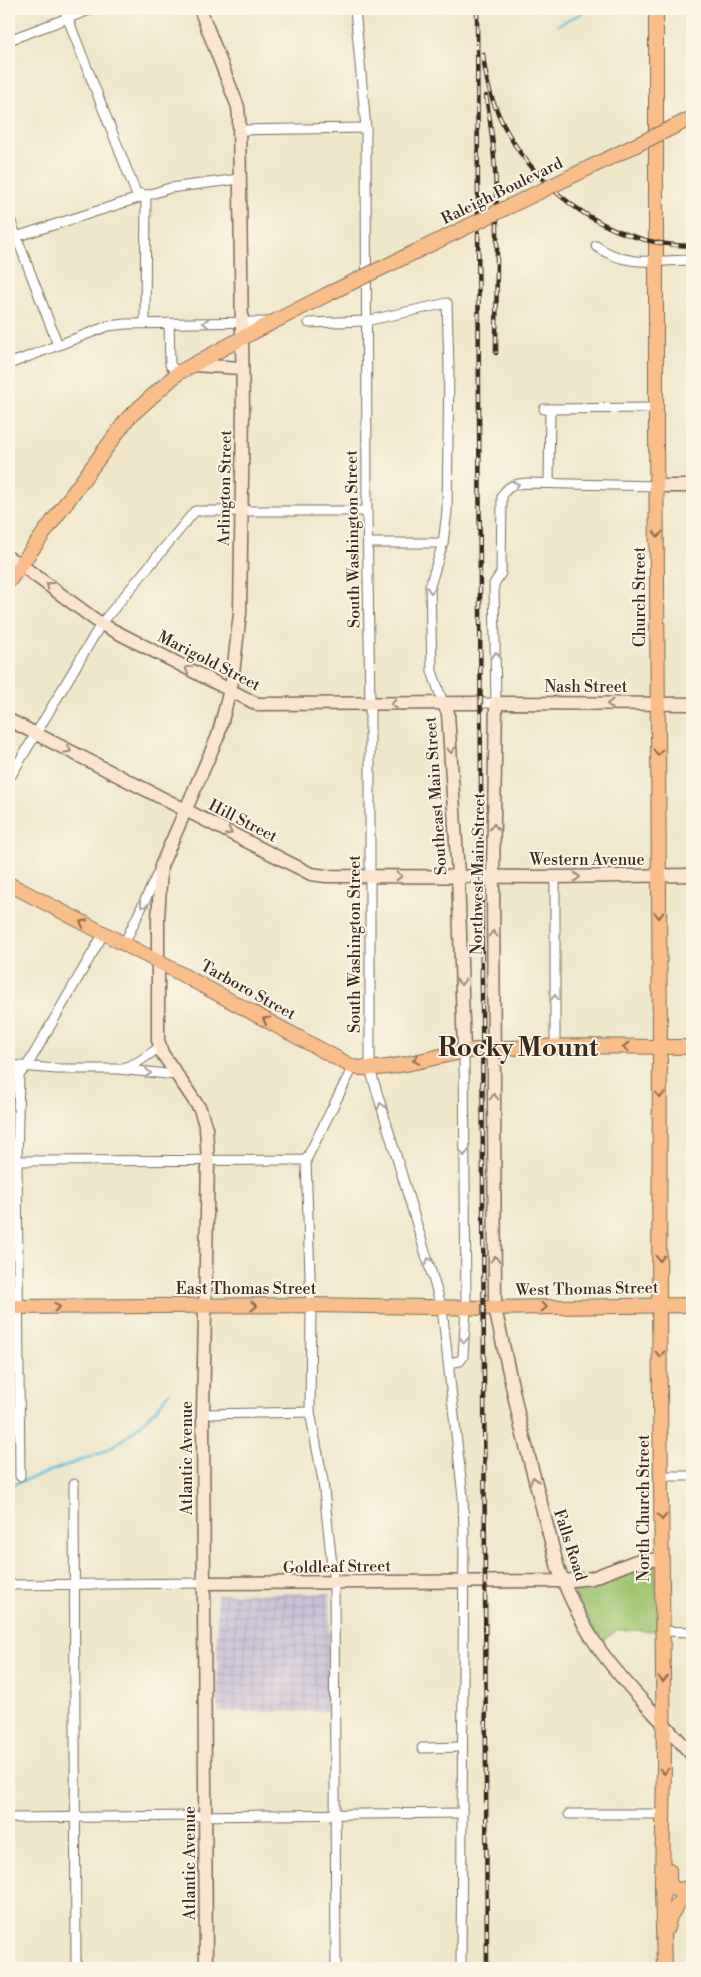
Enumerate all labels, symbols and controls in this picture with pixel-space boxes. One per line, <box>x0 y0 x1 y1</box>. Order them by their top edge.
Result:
street label: Raleigh Boulevard <box>438 153 566 229</box>
one-way arrow <box>201 318 209 328</box>
street label: Arlington Street <box>214 429 236 547</box>
street label: South Washington Street <box>341 450 365 628</box>
one-way arrow <box>512 480 521 491</box>
one-way arrow <box>652 531 663 539</box>
street label: Church Street <box>630 546 650 647</box>
one-way arrow <box>45 582 55 591</box>
one-way arrow <box>426 586 437 594</box>
street label: Marigold Street <box>154 627 264 696</box>
one-way arrow <box>491 650 501 658</box>
one-way arrow <box>184 665 193 675</box>
street label: Nash Street <box>544 677 628 697</box>
one-way arrow <box>390 698 398 709</box>
one-way arrow <box>606 698 614 709</box>
street label: Southeast Main Street <box>420 716 452 876</box>
one-way arrow <box>62 744 71 754</box>
one-way arrow <box>445 746 456 754</box>
one-way arrow <box>653 749 663 757</box>
street label: Northwest Main Street <box>467 792 489 955</box>
street label: Hill Street <box>205 795 281 847</box>
one-way arrow <box>489 823 499 831</box>
one-way arrow <box>224 826 233 836</box>
street label: Western Avenue <box>528 850 645 870</box>
street label: South Washington Street <box>345 855 365 1033</box>
one-way arrow <box>395 870 403 881</box>
one-way arrow <box>574 872 581 882</box>
one-way arrow <box>138 900 149 909</box>
one-way arrow <box>654 912 664 919</box>
one-way arrow <box>79 919 88 929</box>
one-way arrow <box>488 930 498 938</box>
street label: Tarboro Street <box>197 956 299 1025</box>
one-way arrow <box>456 978 467 986</box>
one-way arrow <box>550 994 560 1002</box>
one-way arrow <box>263 1016 272 1026</box>
district label: Rocky Mount <box>438 1032 599 1064</box>
one-way arrow <box>622 1042 630 1052</box>
one-way arrow <box>412 1055 420 1065</box>
one-way arrow <box>144 1067 152 1078</box>
one-way arrow <box>489 1092 499 1100</box>
one-way arrow <box>655 1092 665 1100</box>
one-way arrow <box>376 1102 386 1110</box>
one-way arrow <box>459 1149 469 1157</box>
one-way arrow <box>655 1254 665 1262</box>
one-way arrow <box>490 1255 500 1262</box>
one-way arrow <box>424 1257 434 1266</box>
street label: West Thomas Street <box>514 1278 659 1300</box>
street label: East Thomas Street <box>176 1279 317 1299</box>
one-way arrow <box>251 1301 259 1311</box>
one-way arrow <box>54 1302 62 1312</box>
one-way arrow <box>540 1302 548 1313</box>
one-way arrow <box>458 1337 469 1345</box>
one-way arrow <box>655 1350 665 1358</box>
street label: Atlantic Avenue <box>177 1401 197 1516</box>
street label: North Church Street <box>634 1434 654 1582</box>
one-way arrow <box>529 1476 540 1485</box>
street label: Falls Road <box>549 1506 591 1584</box>
one-way arrow <box>657 1513 667 1521</box>
street label: Goldleaf Street <box>283 1556 392 1578</box>
one-way arrow <box>658 1676 668 1683</box>
one-way arrow <box>659 1768 669 1775</box>
street label: Atlantic Avenue <box>180 1806 200 1921</box>

